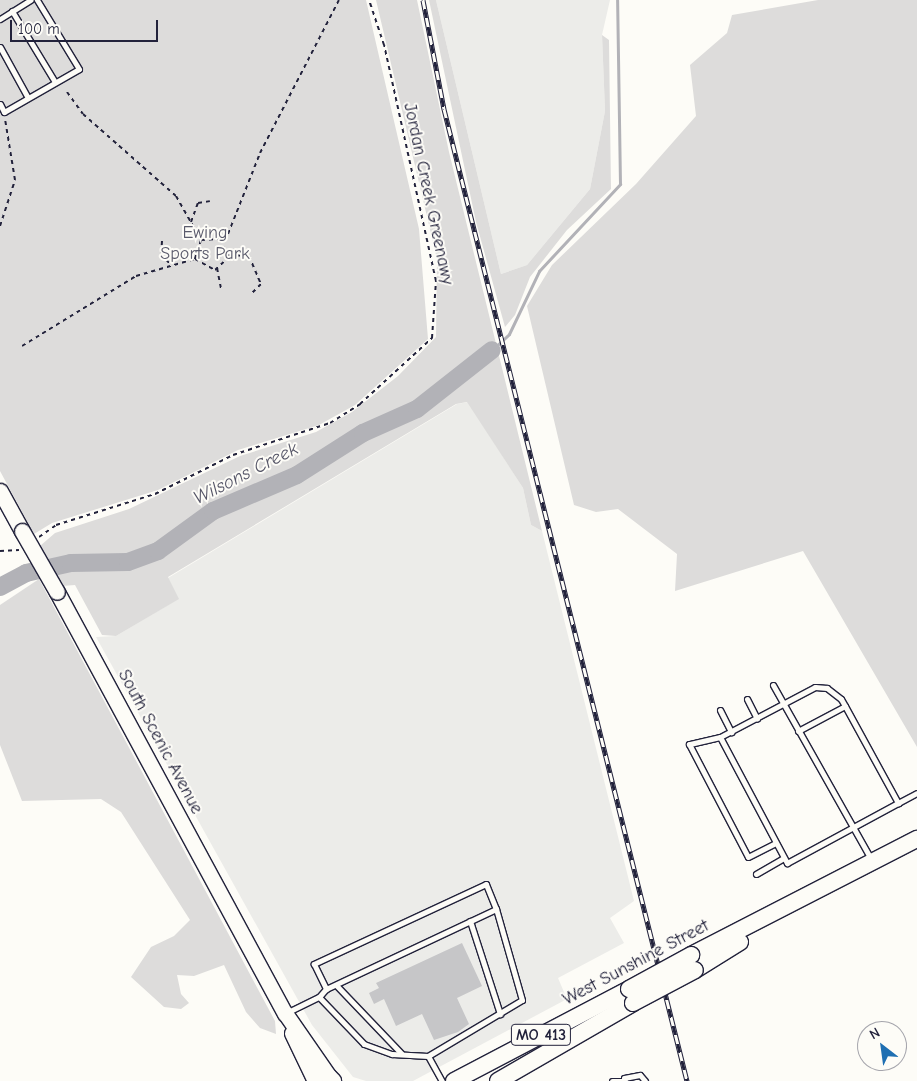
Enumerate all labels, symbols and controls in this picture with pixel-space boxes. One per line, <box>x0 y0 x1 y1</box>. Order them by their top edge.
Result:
scale bar <box>12 10 160 42</box>
text: 100 m <box>18 20 60 38</box>
street label: Jordan Creek Greenawy <box>398 101 458 287</box>
park label: Ewing Sports Park <box>160 223 250 266</box>
water label: Wilsons Creek <box>190 438 302 510</box>
street label: South Scenic Avenue <box>113 666 207 818</box>
street label: West Sunshine Street <box>559 915 713 1011</box>
north arrow <box>857 1021 907 1071</box>
road number: MO 413 <box>510 1022 572 1048</box>
text: N <box>867 1024 883 1043</box>

